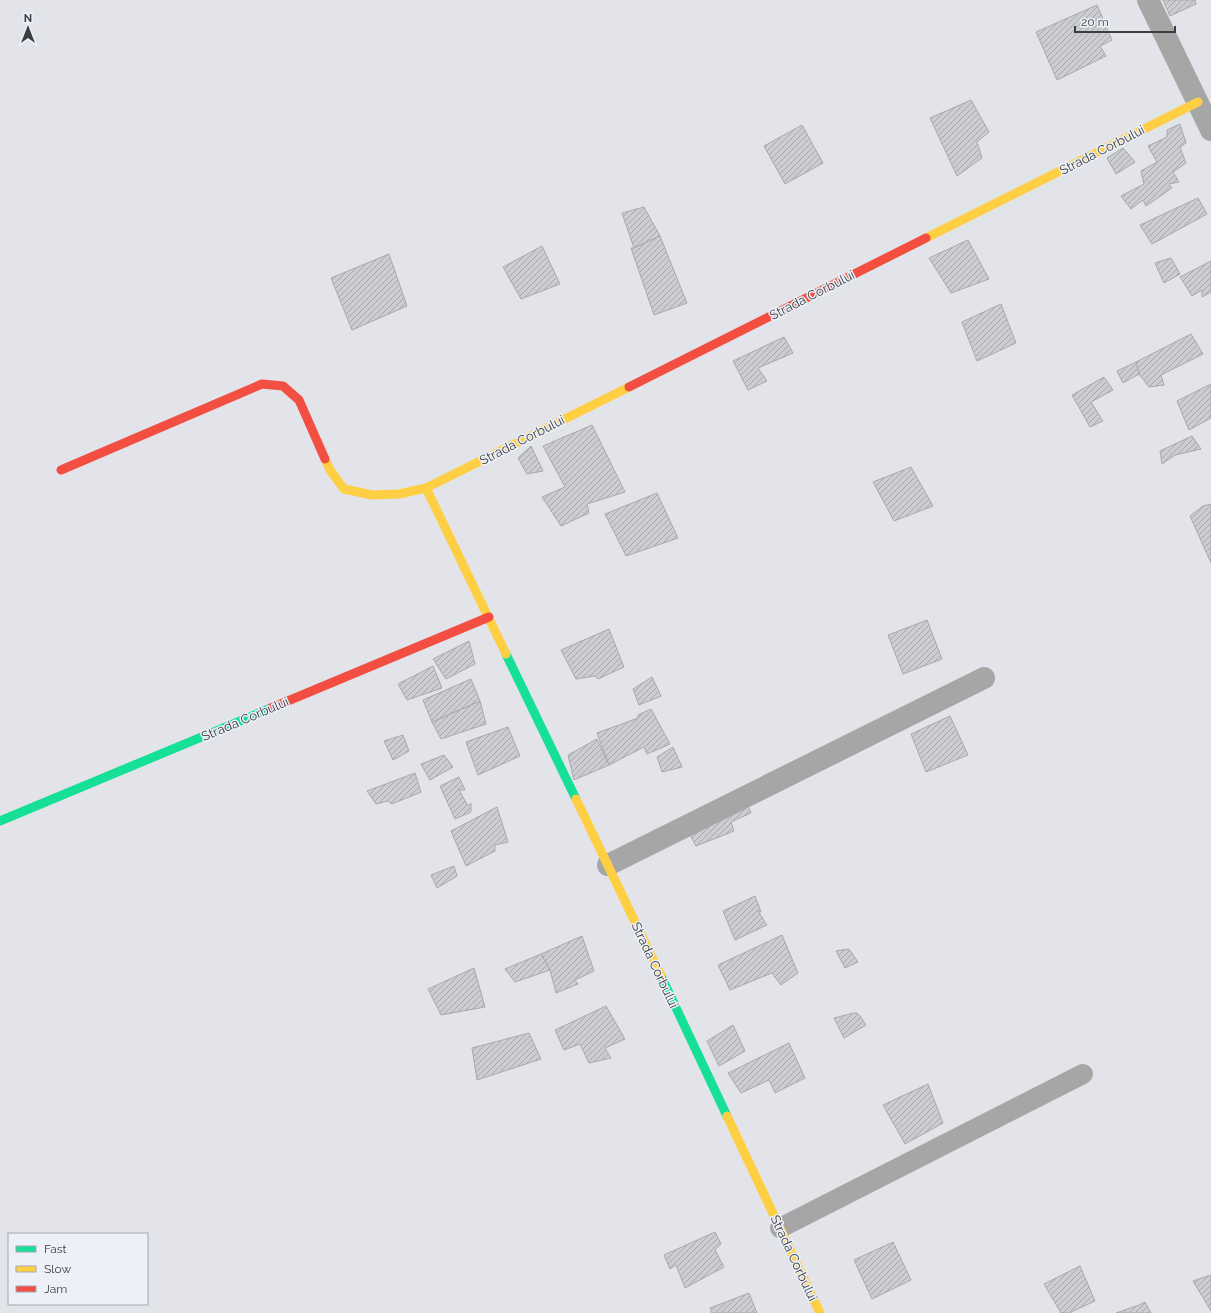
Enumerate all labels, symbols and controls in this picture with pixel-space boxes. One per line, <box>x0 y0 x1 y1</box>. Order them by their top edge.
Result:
north arrow <box>8 8 48 48</box>
scale bar <box>1075 8 1175 34</box>
text: N <box>24 12 32 25</box>
text: 20 m <box>1081 15 1109 29</box>
street label: Strada Corbului <box>1057 122 1147 178</box>
street label: Strada Corbului <box>767 267 857 323</box>
street label: Strada Corbului <box>477 412 567 468</box>
street label: Strada Corbului <box>199 694 291 744</box>
street label: Strada Corbului <box>628 920 682 1010</box>
street label: Strada Corbului <box>767 1213 821 1303</box>
legend <box>8 1233 148 1305</box>
text: Fast <box>44 1242 67 1256</box>
text: Slow <box>44 1262 71 1276</box>
text: Jam <box>44 1282 67 1296</box>

